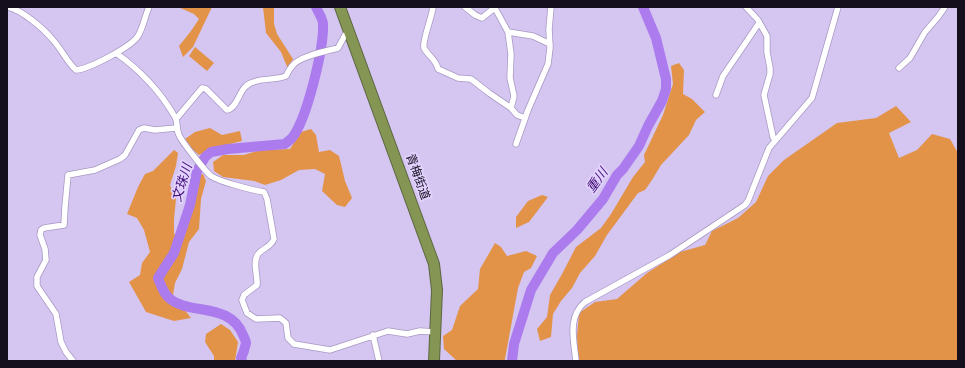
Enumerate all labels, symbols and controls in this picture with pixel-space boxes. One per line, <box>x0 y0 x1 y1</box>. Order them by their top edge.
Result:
street label: 青梅街道 <box>402 152 432 202</box>
water label: 文珠川 <box>170 162 196 204</box>
water label: 重川 <box>584 166 612 196</box>

